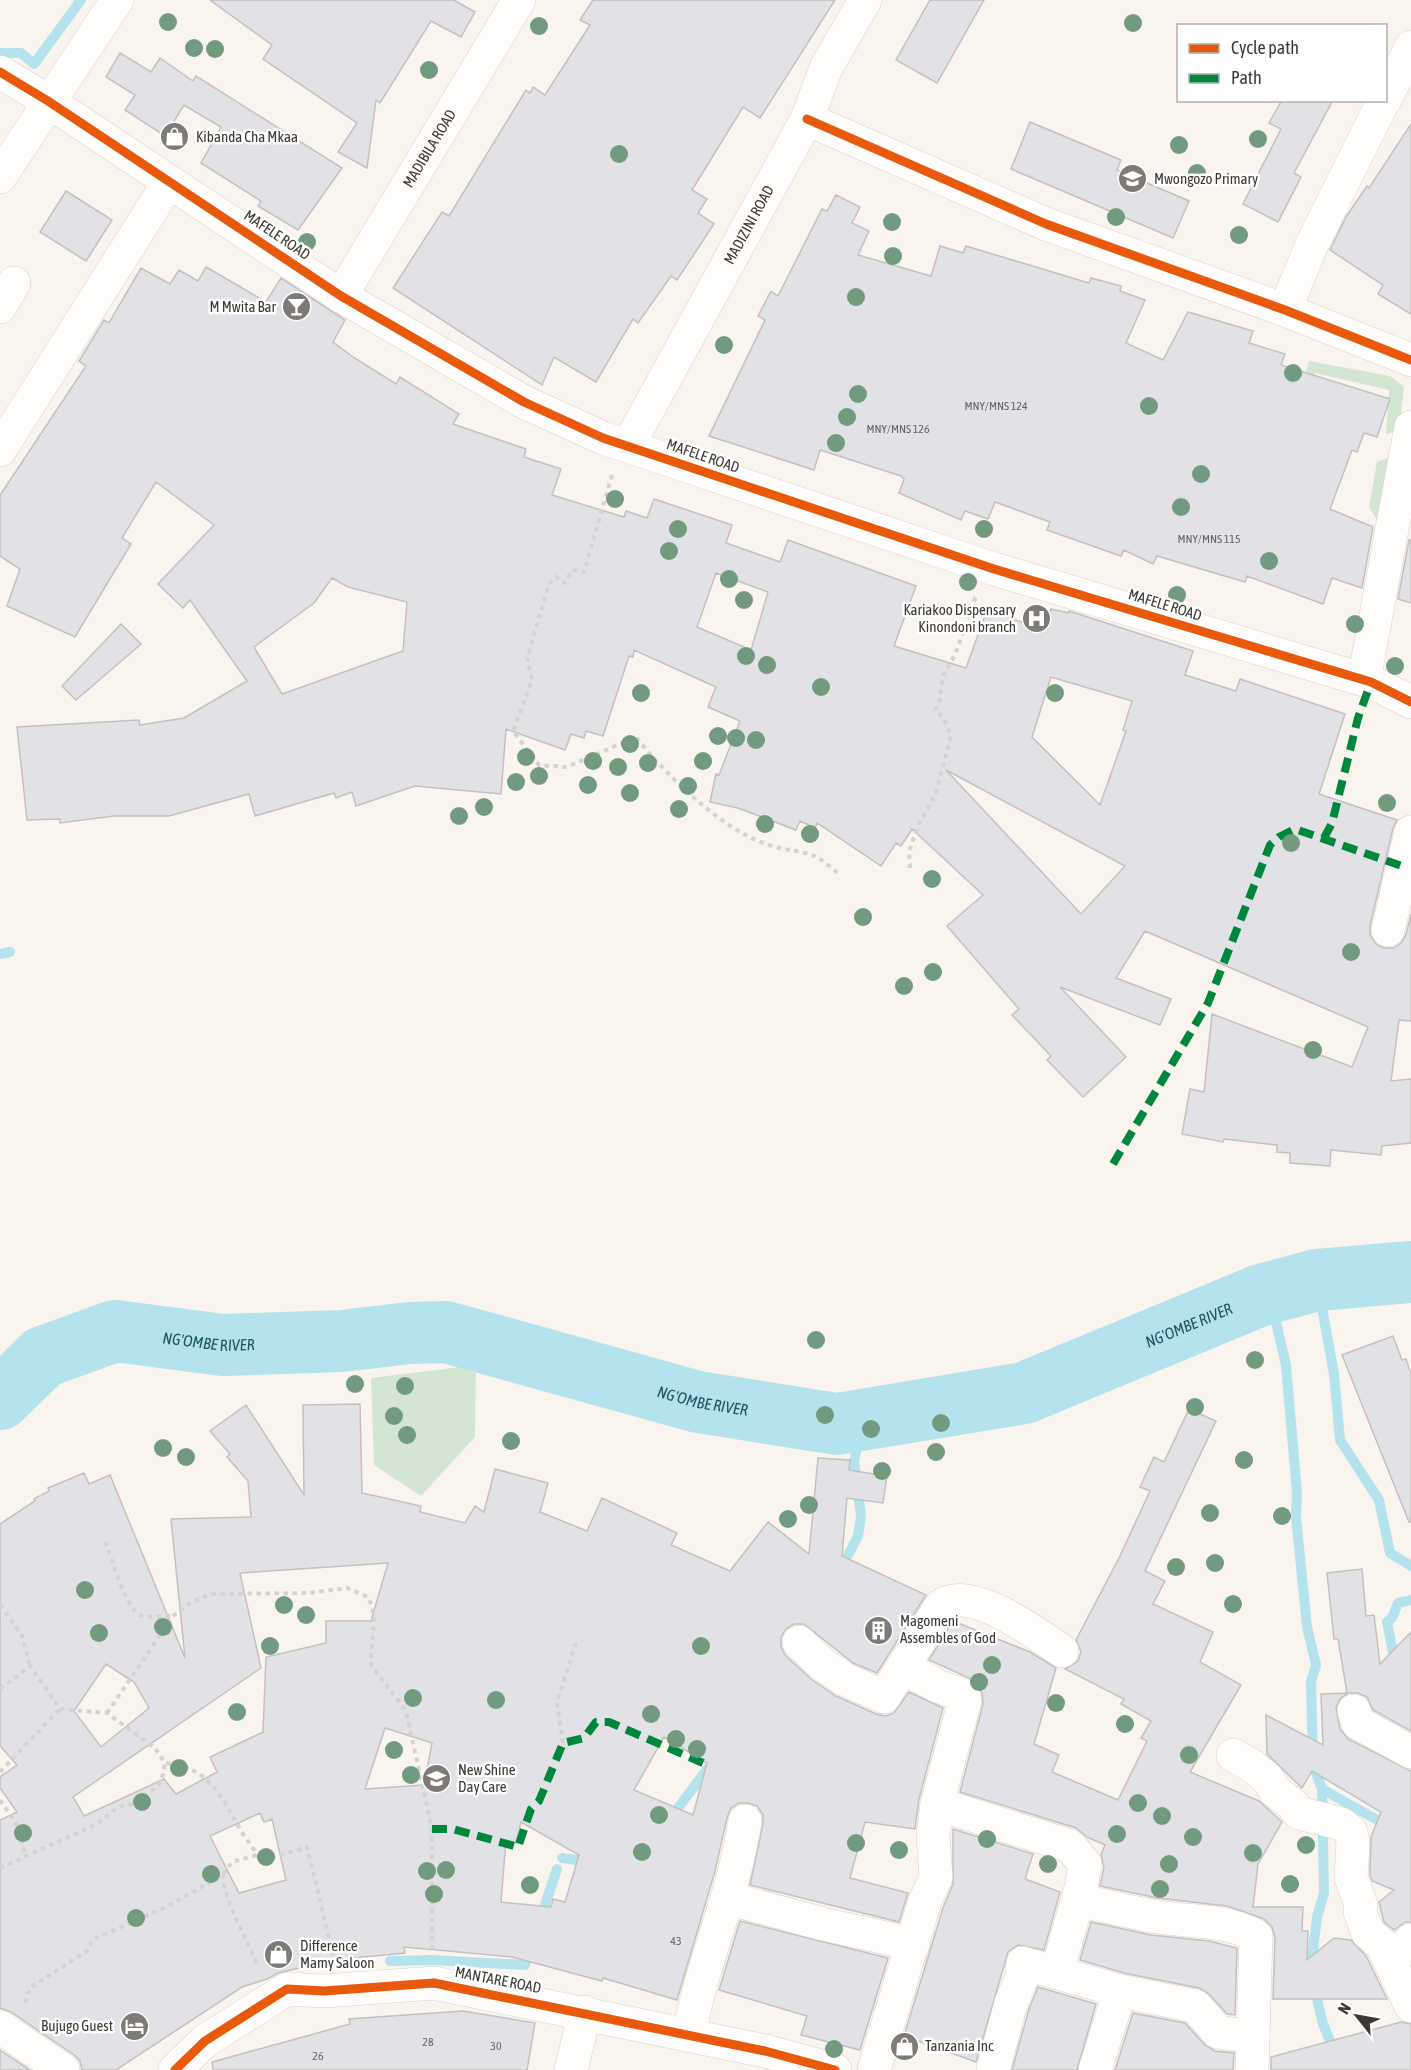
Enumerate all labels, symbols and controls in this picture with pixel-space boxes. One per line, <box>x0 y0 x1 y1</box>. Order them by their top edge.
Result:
legend <box>1177 24 1387 102</box>
text: Cycle path <box>1231 37 1299 58</box>
text: Path <box>1231 67 1262 88</box>
street label: MADIBILA ROAD <box>399 106 459 190</box>
shop icon: Kibanda Cha Mkaa <box>159 121 191 153</box>
place label: Kibanda Cha Mkaa <box>196 128 298 145</box>
school or university icon: Mwongozo Primary <box>1117 163 1149 195</box>
place label: Mwongozo Primary <box>1154 170 1258 187</box>
street label: MADIZINI ROAD <box>720 183 777 267</box>
street label: MAFELE ROAD <box>241 206 314 263</box>
bar icon: M Mwita Bar <box>281 291 313 323</box>
place label: M Mwita Bar <box>210 298 277 315</box>
house number: MNY/MNS 124 <box>964 399 1028 413</box>
house number: MNY/MNS 126 <box>866 422 930 436</box>
street label: MAFELE ROAD <box>664 435 742 476</box>
house number: MNY/MNS 115 <box>1177 532 1241 546</box>
street label: MAFELE ROAD <box>1126 585 1204 624</box>
place label: Kariakoo Dispensary Kinondoni branch <box>903 601 1016 635</box>
hospital icon: Kariakoo Dispensary Kinondoni branch <box>1021 603 1053 635</box>
water label: NG'OMBE RIVER <box>1143 1299 1235 1351</box>
water label: NG'OMBE RIVER <box>162 1328 255 1354</box>
water label: NG'OMBE RIVER <box>655 1382 749 1419</box>
place label: Magomeni Assembles of God <box>900 1612 996 1646</box>
building icon: Magomeni Assembles of God <box>863 1614 895 1646</box>
place label: New Shine Day Care <box>458 1761 516 1795</box>
school or university icon: New Shine Day Care <box>421 1763 453 1795</box>
house number: 43 <box>670 1934 682 1948</box>
place label: Difference Mamy Saloon <box>300 1937 375 1971</box>
shop icon: Difference Mamy Saloon <box>263 1939 295 1971</box>
street label: MANTARE ROAD <box>454 1963 543 1996</box>
north arrow <box>1327 1986 1387 2046</box>
text: N <box>1334 2000 1354 2017</box>
hotel icon: Bujugo Guest <box>118 2010 150 2042</box>
place label: Bujugo Guest <box>41 2017 113 2034</box>
shop icon: Tanzania Inc <box>888 2030 920 2062</box>
house number: 28 <box>422 2035 434 2049</box>
place label: Tanzania Inc <box>925 2037 994 2054</box>
house number: 30 <box>490 2039 502 2053</box>
house number: 26 <box>312 2049 324 2063</box>

